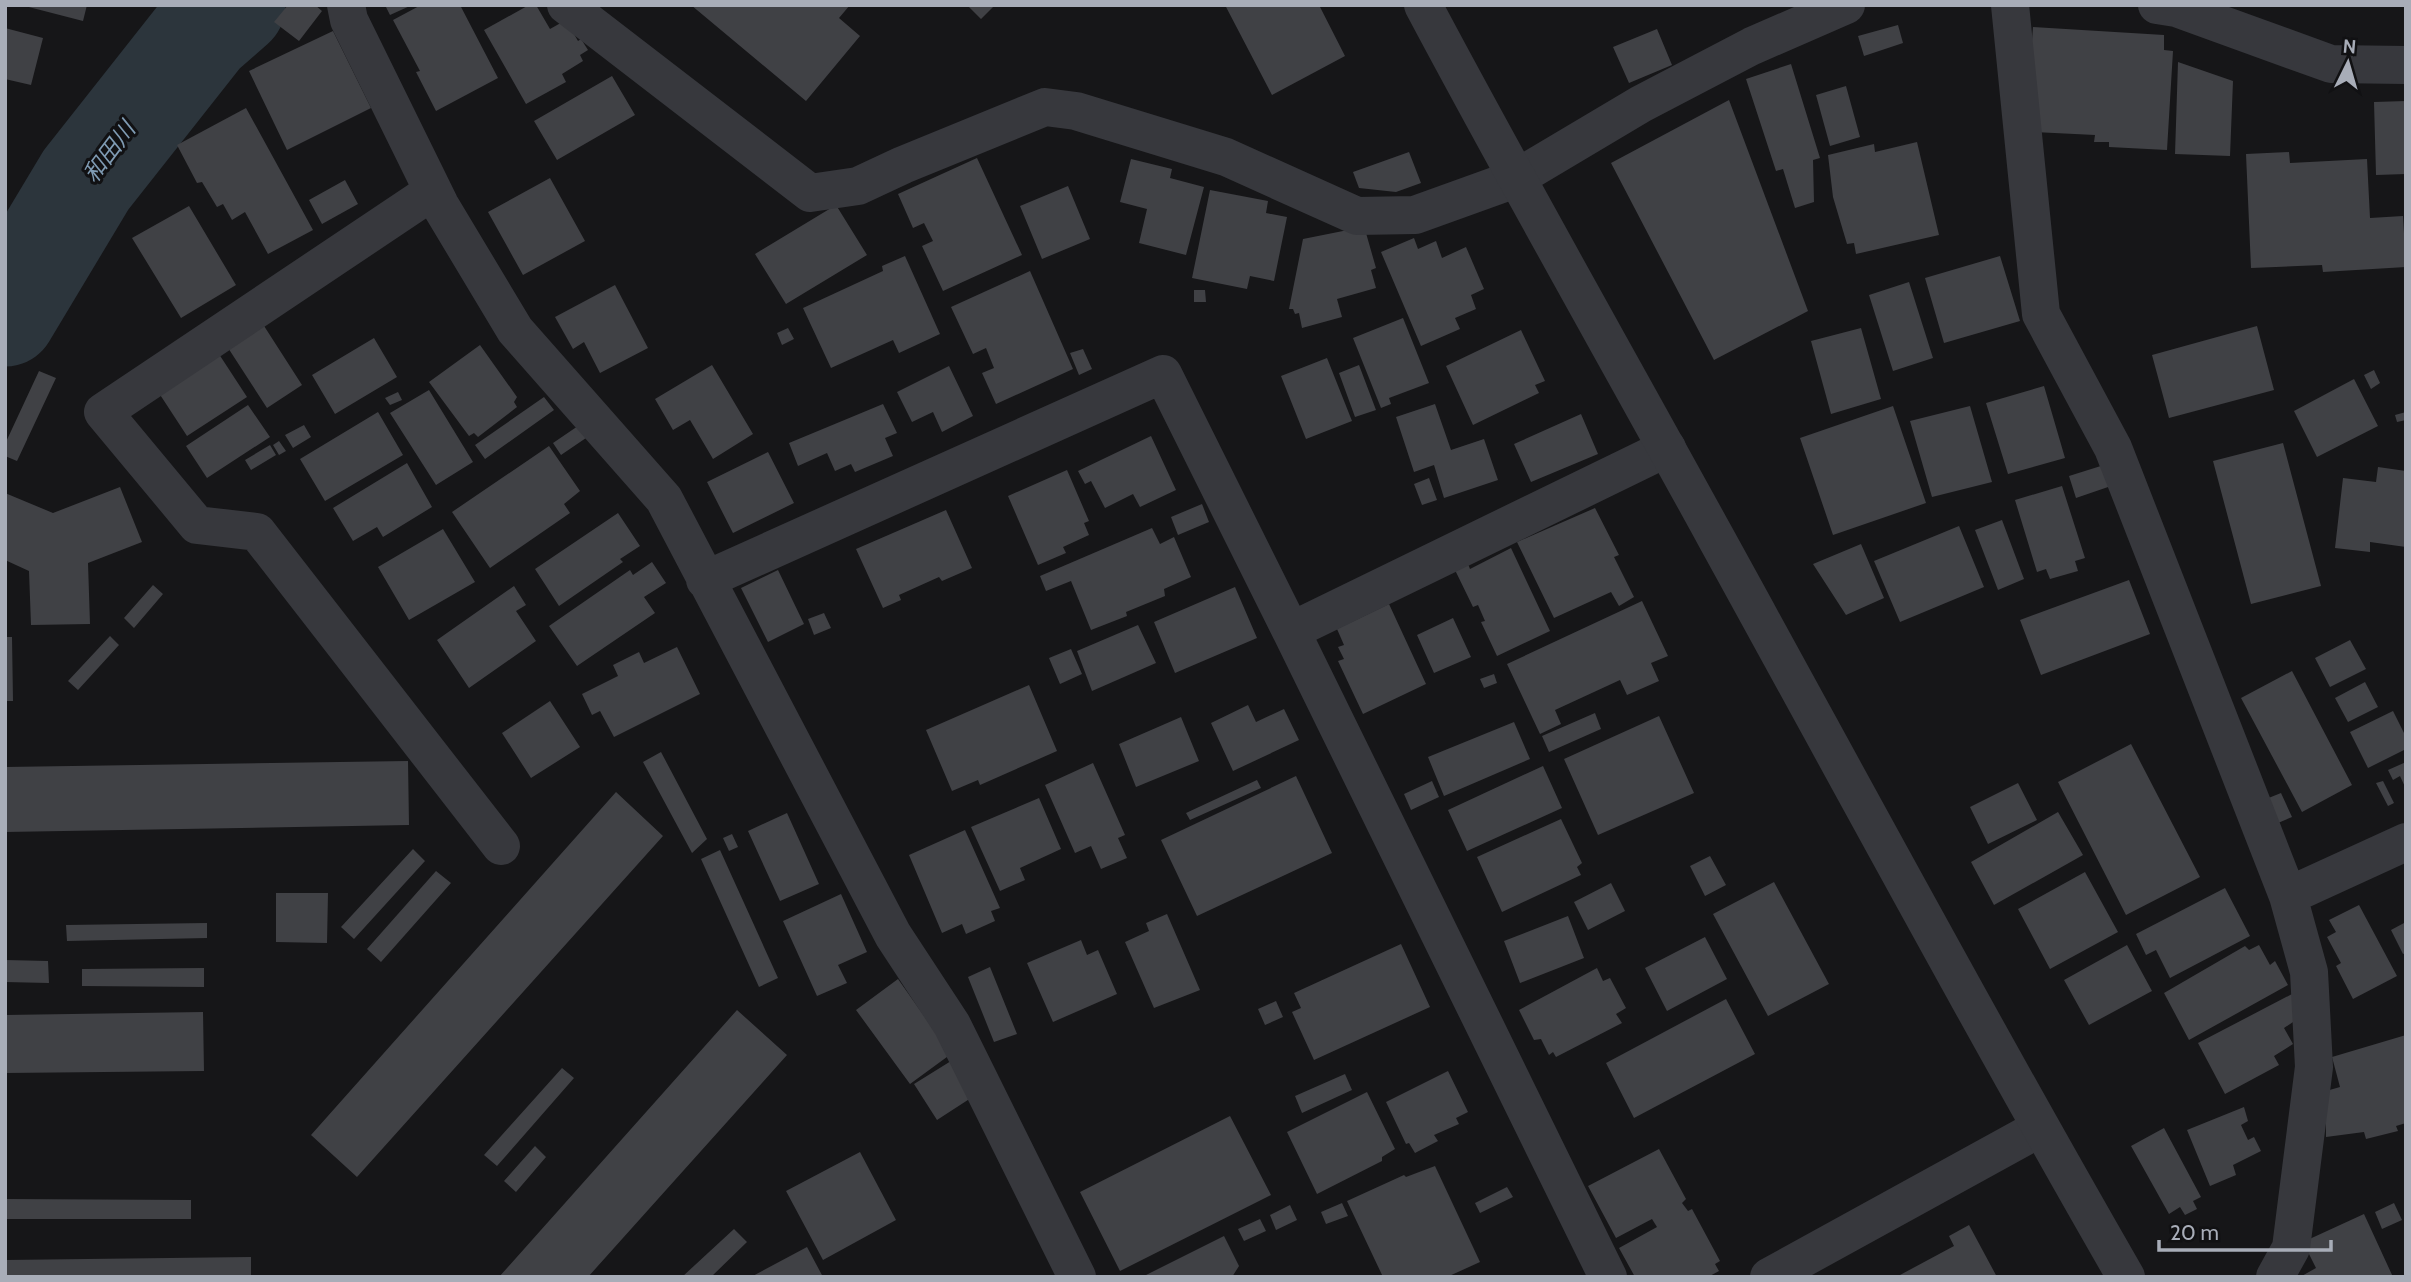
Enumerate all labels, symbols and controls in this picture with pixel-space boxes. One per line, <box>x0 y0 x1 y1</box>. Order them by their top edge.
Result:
north arrow <box>2313 28 2383 98</box>
text: N <box>2342 35 2357 59</box>
water label: 和田川 <box>77 114 143 188</box>
scale bar <box>2159 1208 2330 1252</box>
text: 20 m <box>2170 1220 2219 1245</box>

